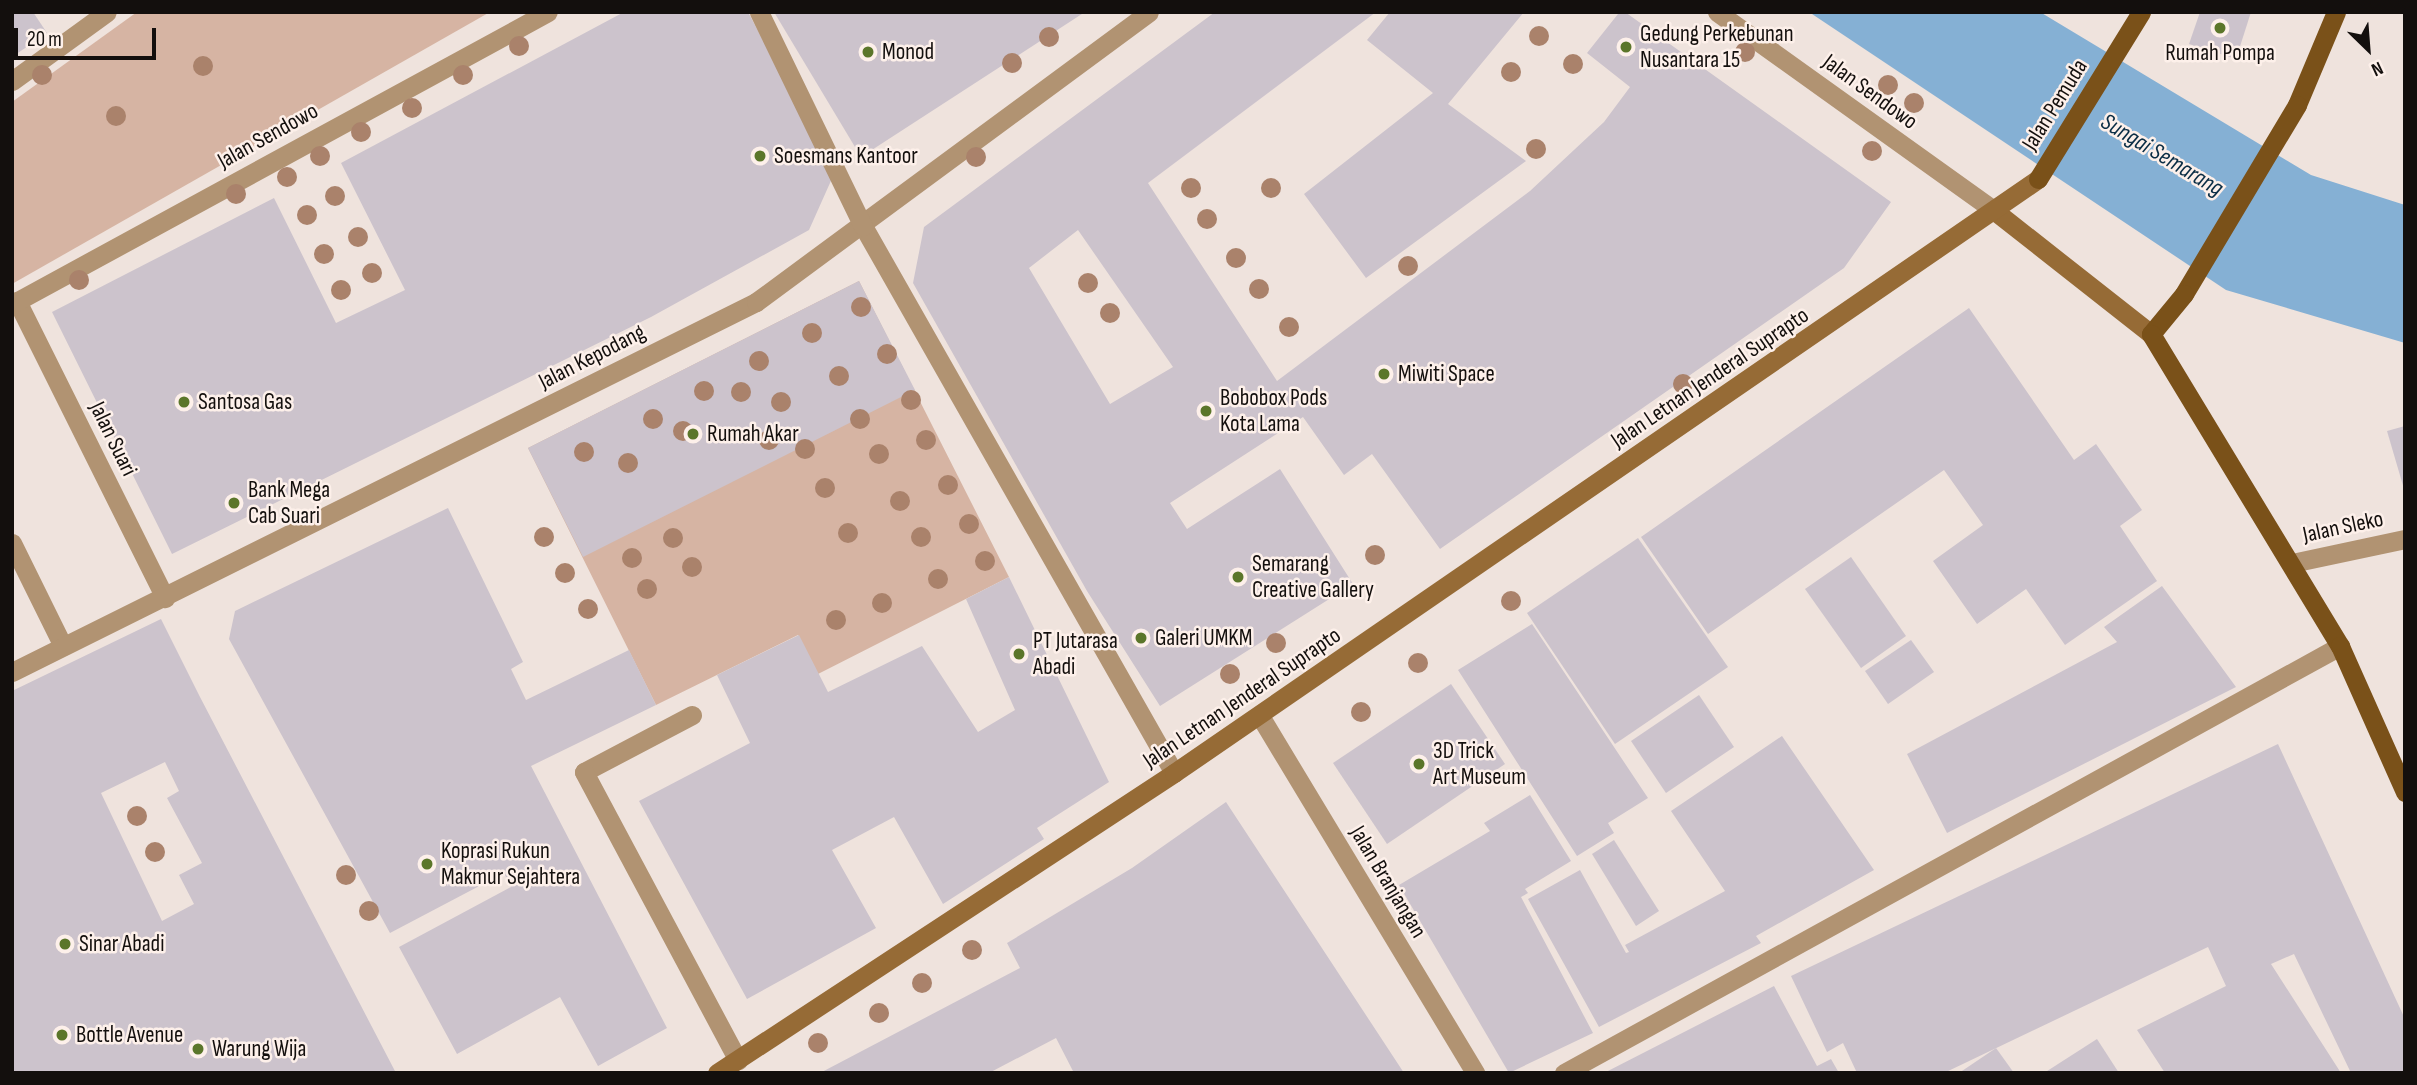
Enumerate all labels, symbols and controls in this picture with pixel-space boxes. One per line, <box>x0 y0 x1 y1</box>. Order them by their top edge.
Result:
scale bar <box>18 14 159 58</box>
north arrow <box>2333 14 2403 84</box>
place label: Gedung Perkebunan Nusantara 15 <box>1640 20 1794 74</box>
marker: Rumah Pompa <box>2212 20 2228 36</box>
text: 20 m <box>27 27 62 52</box>
place label: Monod <box>882 38 934 66</box>
marker: Gedung Perkebunan Nusantara 15 <box>1618 39 1634 55</box>
place label: Rumah Pompa <box>2165 39 2275 67</box>
marker: Monod <box>860 44 876 60</box>
street label: Jalan Sendowo <box>1817 48 1923 136</box>
street label: Jalan Pemuda <box>2016 54 2094 156</box>
text: N <box>2368 56 2387 81</box>
street label: Jalan Sendowo <box>213 97 323 175</box>
water label: Sungai Semarang <box>2096 107 2228 203</box>
place label: Soesmans Kantoor <box>774 142 918 170</box>
marker: Soesmans Kantoor <box>752 148 768 164</box>
street label: Jalan Letnan Jenderal Suprapto <box>1606 302 1814 454</box>
street label: Jalan Kepodang <box>534 318 650 396</box>
place label: Miwiti Space <box>1398 360 1495 388</box>
marker: Miwiti Space <box>1376 366 1392 382</box>
place label: Bobobox Pods Kota Lama <box>1220 384 1327 438</box>
place label: Santosa Gas <box>198 388 292 416</box>
marker: Santosa Gas <box>176 394 192 410</box>
street label: Jalan Suari <box>83 397 143 481</box>
marker: Bobobox Pods Kota Lama <box>1198 403 1214 419</box>
place label: Rumah Akar <box>707 420 799 448</box>
marker: Rumah Akar <box>685 426 701 442</box>
place label: Bank Mega Cab Suari <box>248 476 330 530</box>
marker: Bank Mega Cab Suari <box>226 495 242 511</box>
street label: Jalan Sleko <box>2300 505 2386 549</box>
place label: Semarang Creative Gallery <box>1252 550 1374 604</box>
marker: Semarang Creative Gallery <box>1230 569 1246 585</box>
street label: Jalan Letnan Jenderal Suprapto <box>1138 622 1346 774</box>
place label: Galeri UMKM <box>1155 624 1252 652</box>
place label: PT Jutarasa Abadi <box>1033 627 1118 681</box>
marker: Galeri UMKM <box>1133 630 1149 646</box>
marker: PT Jutarasa Abadi <box>1011 646 1027 662</box>
place label: 3D Trick Art Museum <box>1433 737 1526 791</box>
marker: 3D Trick Art Museum <box>1411 756 1427 772</box>
street label: Jalan Branjangan <box>1344 821 1432 943</box>
place label: Koprasi Rukun Makmur Sejahtera <box>441 837 580 891</box>
marker: Koprasi Rukun Makmur Sejahtera <box>419 856 435 872</box>
place label: Sinar Abadi <box>79 930 164 958</box>
marker: Sinar Abadi <box>57 936 73 952</box>
place label: Bottle Avenue <box>76 1021 183 1049</box>
marker: Bottle Avenue <box>54 1027 70 1043</box>
place label: Warung Wija <box>212 1035 306 1063</box>
marker: Warung Wija <box>190 1041 206 1057</box>

